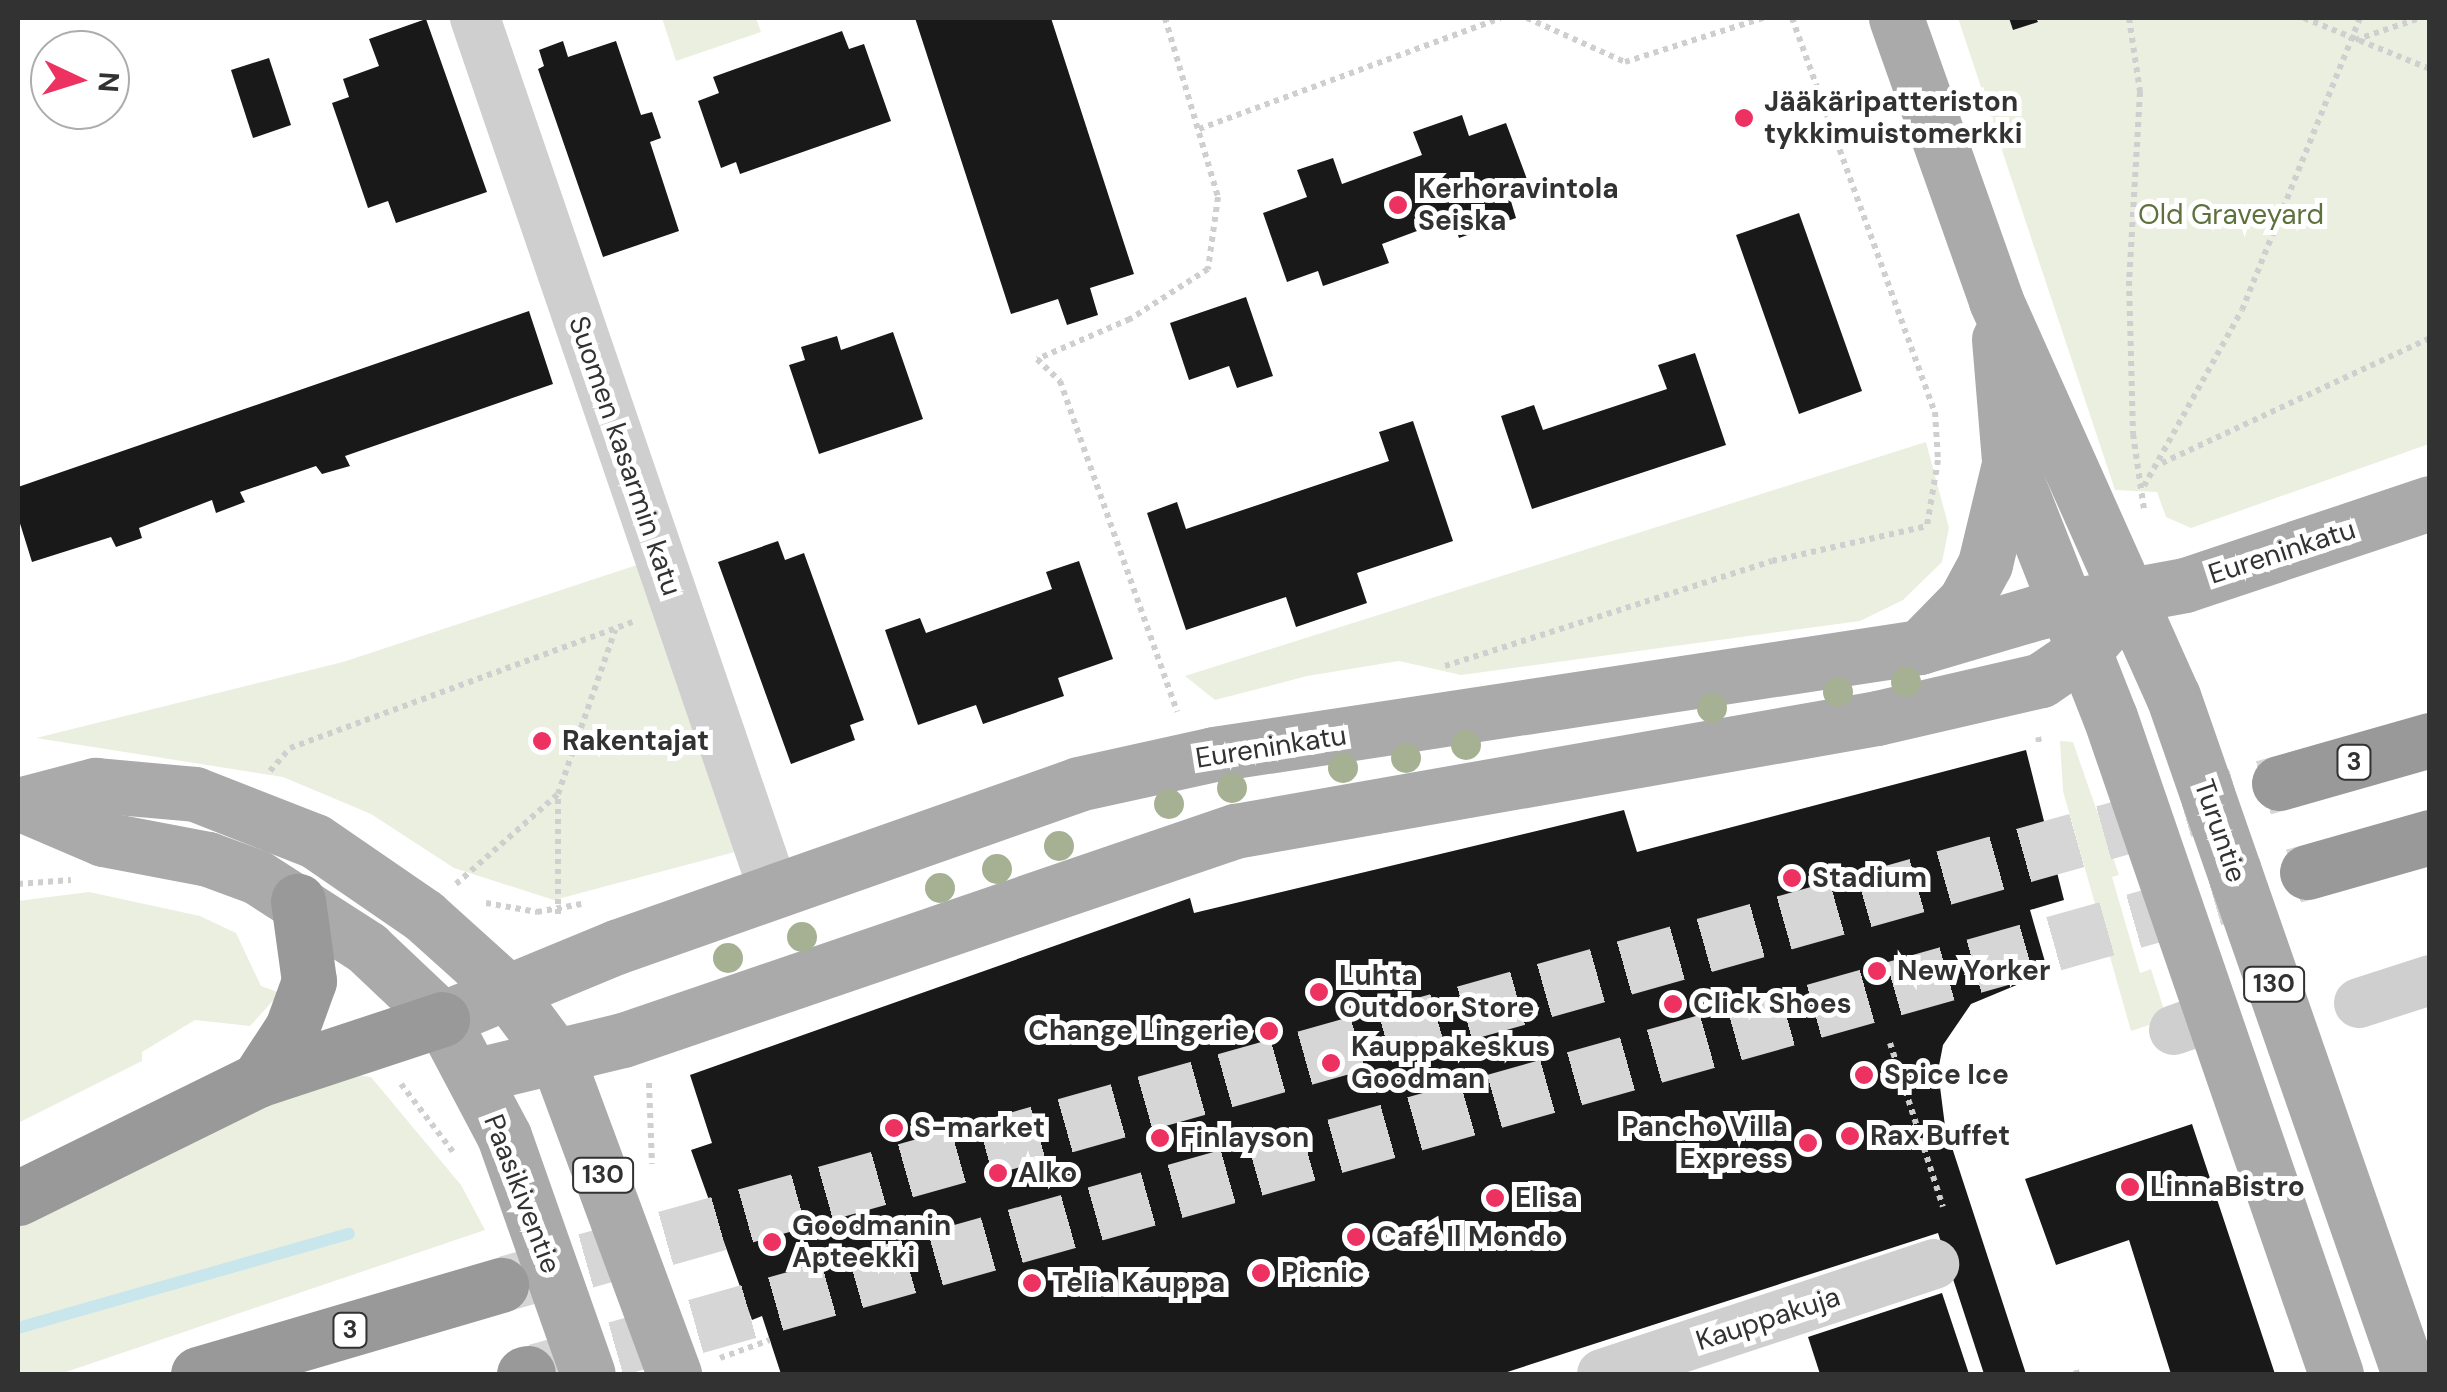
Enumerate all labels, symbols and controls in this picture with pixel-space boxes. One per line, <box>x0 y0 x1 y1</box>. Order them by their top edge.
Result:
north arrow <box>30 30 130 130</box>
text: N <box>89 71 128 93</box>
place label: Jääkäripatteriston tykkimuistomerkki <box>1764 85 2022 151</box>
marker: Jääkäripatteriston tykkimuistomerkki <box>1733 107 1755 129</box>
place label: Kerhoravintola Seiska <box>1418 172 1619 238</box>
marker: Kerhoravintola Seiska <box>1387 194 1409 216</box>
park label: Old Graveyard <box>2138 198 2324 232</box>
street label: Suomen kasarmin katu <box>561 312 689 600</box>
street label: Eureninkatu <box>2204 512 2360 592</box>
street label: Eureninkatu <box>1193 718 1349 776</box>
place label: Rakentajat <box>562 724 709 758</box>
marker: Rakentajat <box>531 730 553 752</box>
road number: 3 <box>2334 742 2374 782</box>
street label: Turuntie <box>2187 775 2253 887</box>
place label: Stadium <box>1812 861 1927 895</box>
marker: Stadium <box>1781 867 1803 889</box>
place label: New Yorker <box>1897 954 2050 988</box>
place label: Luhta Outdoor Store <box>1339 959 1534 1025</box>
marker: New Yorker <box>1866 960 1888 982</box>
road number: 130 <box>2242 964 2306 1004</box>
marker: Luhta Outdoor Store <box>1308 981 1330 1003</box>
place label: Click Shoes <box>1693 987 1852 1021</box>
marker: Click Shoes <box>1662 993 1684 1015</box>
place label: Change Lingerie <box>1028 1014 1249 1048</box>
marker: Change Lingerie <box>1258 1020 1280 1042</box>
place label: Kauppakeskus Goodman <box>1351 1030 1550 1096</box>
marker: Kauppakeskus Goodman <box>1320 1052 1342 1074</box>
place label: Spice Ice <box>1884 1058 2009 1092</box>
marker: Spice Ice <box>1853 1064 1875 1086</box>
street label: Paasikiventie <box>476 1110 568 1278</box>
place label: Pancho Villa Express <box>1621 1110 1788 1176</box>
place label: S-market <box>914 1111 1045 1145</box>
marker: S-market <box>883 1117 905 1139</box>
place label: Rax Buffet <box>1870 1119 2010 1153</box>
place label: Finlayson <box>1180 1121 1309 1155</box>
marker: Rax Buffet <box>1839 1125 1861 1147</box>
marker: Finlayson <box>1149 1127 1171 1149</box>
marker: Pancho Villa Express <box>1797 1132 1819 1154</box>
road number: 130 <box>570 1155 636 1195</box>
place label: Alko <box>1018 1156 1077 1190</box>
marker: Alko <box>987 1162 1009 1184</box>
place label: LinnaBistro <box>2150 1170 2305 1204</box>
marker: LinnaBistro <box>2119 1176 2141 1198</box>
place label: Elisa <box>1515 1181 1578 1215</box>
marker: Elisa <box>1484 1187 1506 1209</box>
place label: Goodmanin Apteekki <box>792 1209 951 1275</box>
place label: Café Il Mondo <box>1376 1220 1563 1254</box>
marker: Café Il Mondo <box>1345 1226 1367 1248</box>
marker: Goodmanin Apteekki <box>761 1231 783 1253</box>
place label: Picnic <box>1281 1256 1365 1290</box>
marker: Picnic <box>1250 1262 1272 1284</box>
place label: Telia Kauppa <box>1052 1266 1225 1300</box>
marker: Telia Kauppa <box>1021 1272 1043 1294</box>
street label: Kauppakuja <box>1692 1280 1844 1358</box>
road number: 3 <box>330 1310 370 1350</box>

